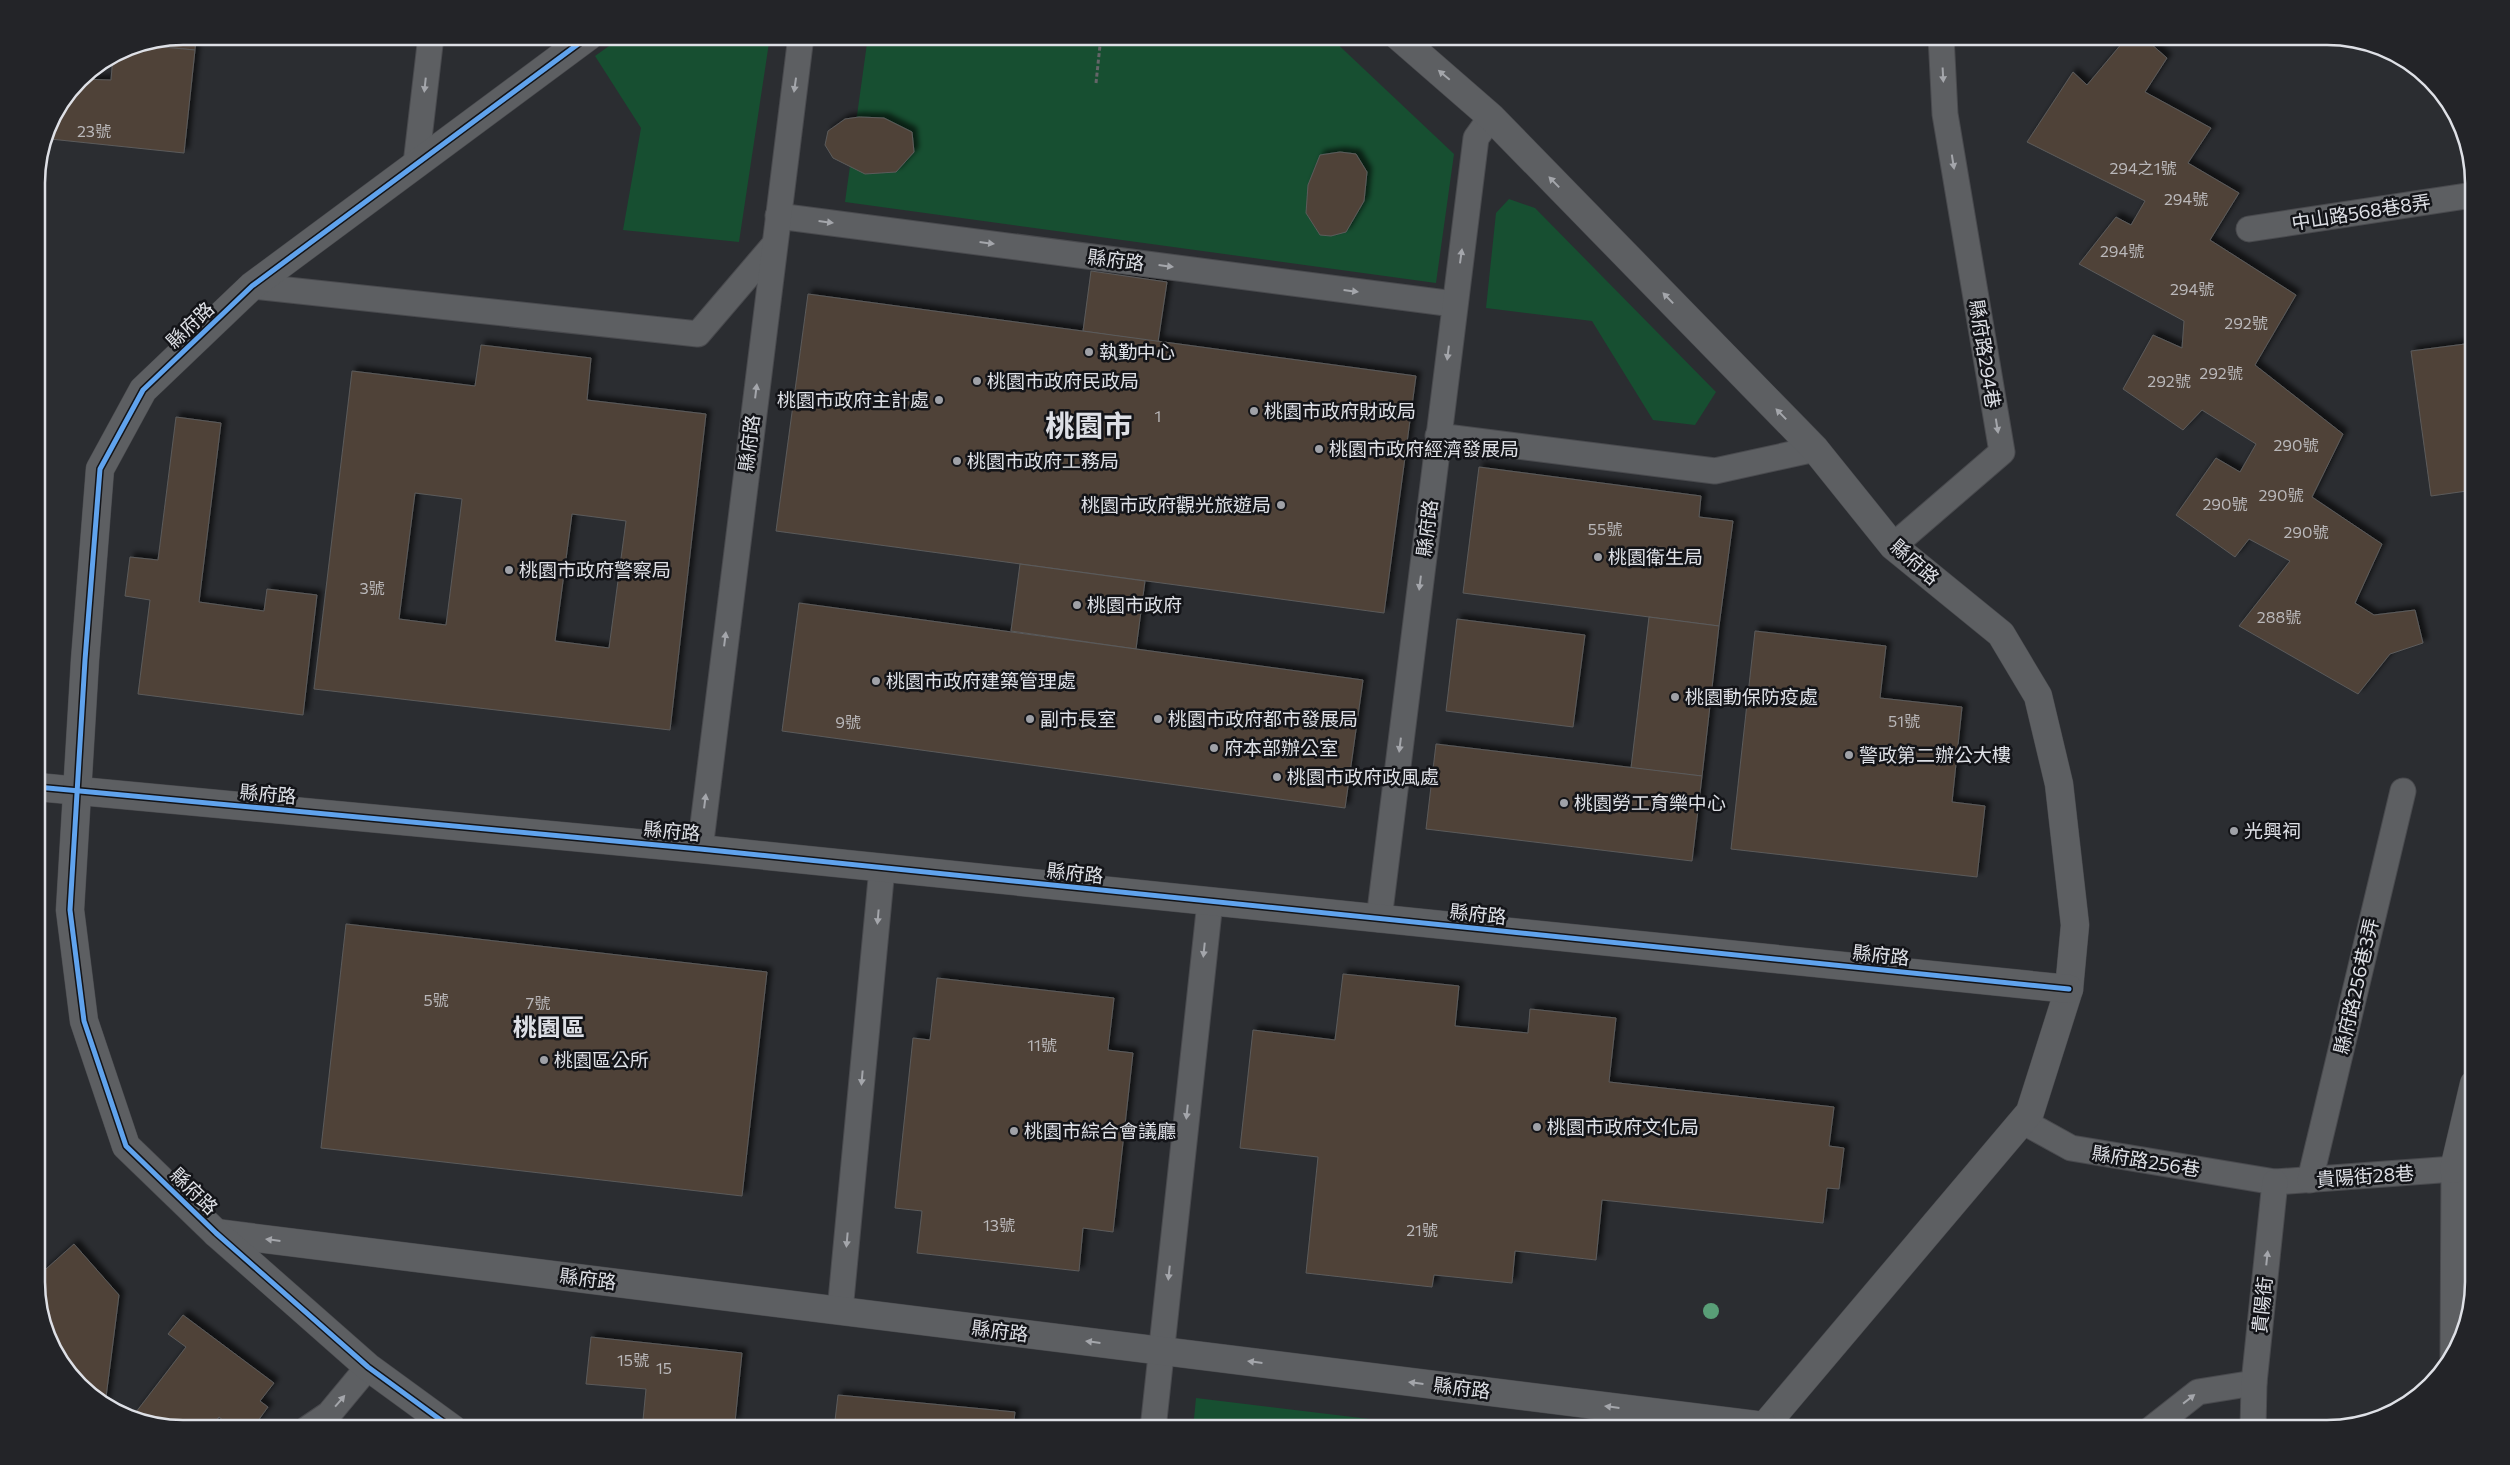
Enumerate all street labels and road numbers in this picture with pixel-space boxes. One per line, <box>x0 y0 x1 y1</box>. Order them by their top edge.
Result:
street label: 中山路568巷8弄 <box>2290 189 2432 234</box>
street label: 縣府路 <box>1086 245 1146 274</box>
street label: 縣府路 <box>161 297 218 353</box>
street label: 縣府路294巷 <box>1966 298 2005 410</box>
street label: 縣府路 <box>734 413 763 473</box>
street label: 縣府路 <box>1412 498 1441 558</box>
street label: 縣府路 <box>1886 534 1944 589</box>
street label: 縣府路 <box>239 780 297 807</box>
street label: 縣府路 <box>643 817 701 844</box>
street label: 縣府路 <box>1045 858 1105 887</box>
street label: 縣府路 <box>1448 899 1508 928</box>
street label: 縣府路256巷3弄 <box>2329 916 2382 1056</box>
street label: 縣府路 <box>1851 940 1911 969</box>
street label: 縣府路256巷 <box>2090 1141 2202 1180</box>
street label: 貴陽街28巷 <box>2315 1161 2415 1190</box>
street label: 縣府路 <box>166 1163 223 1219</box>
street label: 縣府路 <box>558 1264 618 1293</box>
street label: 貴陽街 <box>2247 1275 2276 1335</box>
street label: 縣府路 <box>970 1316 1030 1345</box>
street label: 縣府路 <box>1432 1373 1492 1402</box>

